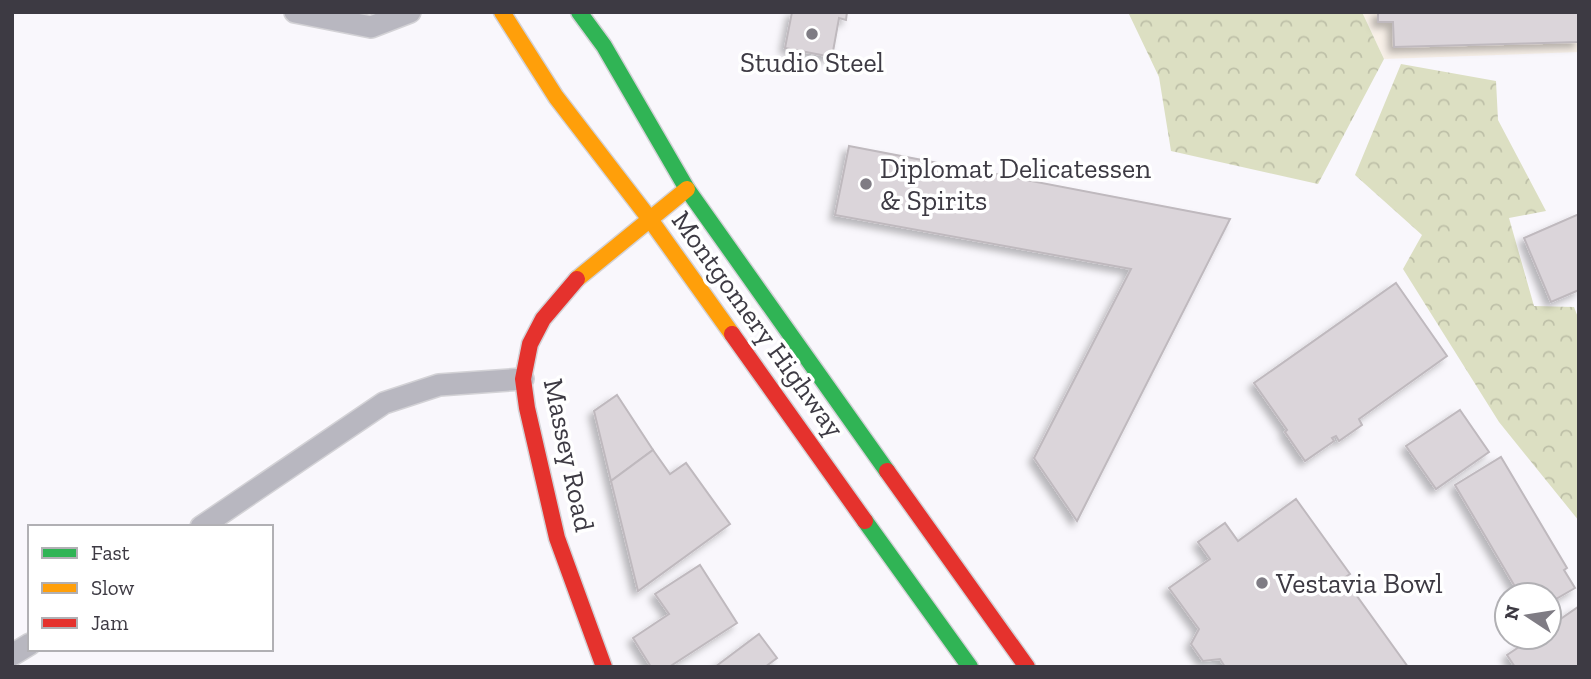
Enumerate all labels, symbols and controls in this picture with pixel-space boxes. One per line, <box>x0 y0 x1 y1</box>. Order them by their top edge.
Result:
marker: Studio Steel <box>804 26 820 42</box>
place label: Studio Steel <box>740 46 884 79</box>
place label: Diplomat Delicatessen & Spirits <box>880 152 1151 217</box>
marker: Diplomat Delicatessen & Spirits <box>858 176 874 192</box>
street label: Montgomery Highway <box>665 204 852 444</box>
street label: Massey Road <box>537 376 601 534</box>
legend <box>28 525 273 651</box>
text: Fast <box>91 540 130 565</box>
place label: Vestavia Bowl <box>1275 567 1443 600</box>
text: Slow <box>91 575 134 600</box>
marker: Vestavia Bowl <box>1254 575 1270 591</box>
north arrow <box>1493 581 1563 651</box>
text: N <box>1499 603 1525 622</box>
text: Jam <box>91 610 128 635</box>

